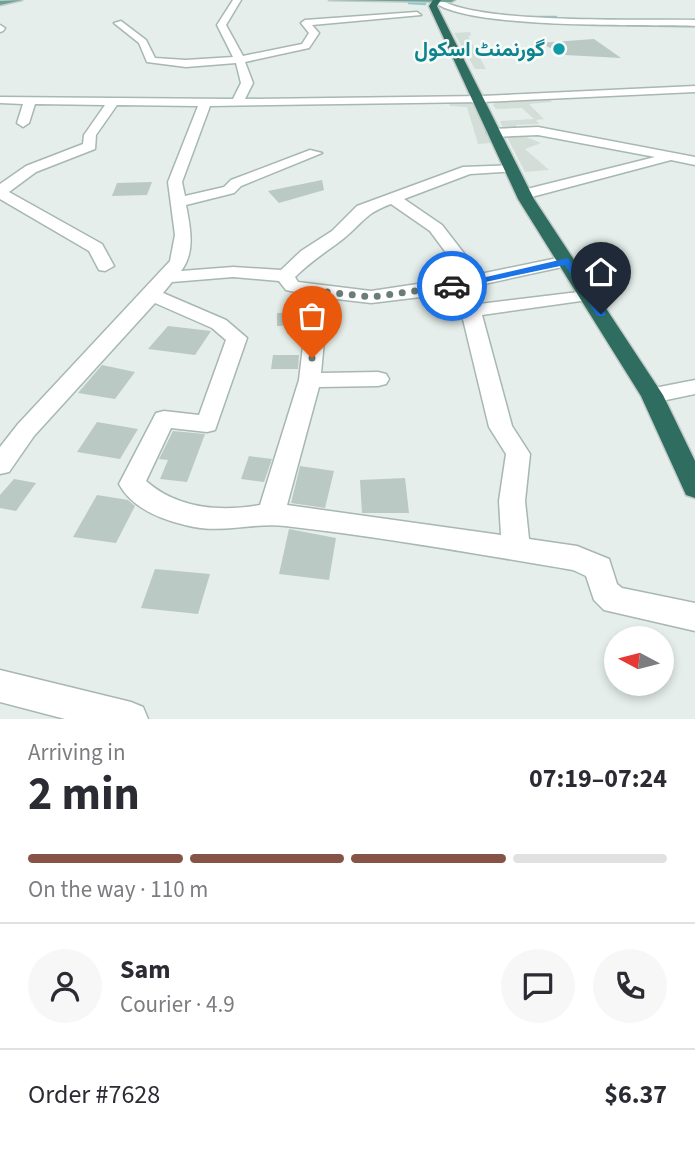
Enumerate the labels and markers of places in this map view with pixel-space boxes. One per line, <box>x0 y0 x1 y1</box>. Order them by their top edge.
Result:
place label: گورنمنٹ اسکول <box>414 34 545 64</box>
marker: گورنمنٹ اسکول <box>551 41 567 57</box>
pin <box>571 242 631 314</box>
pin <box>282 286 342 358</box>

